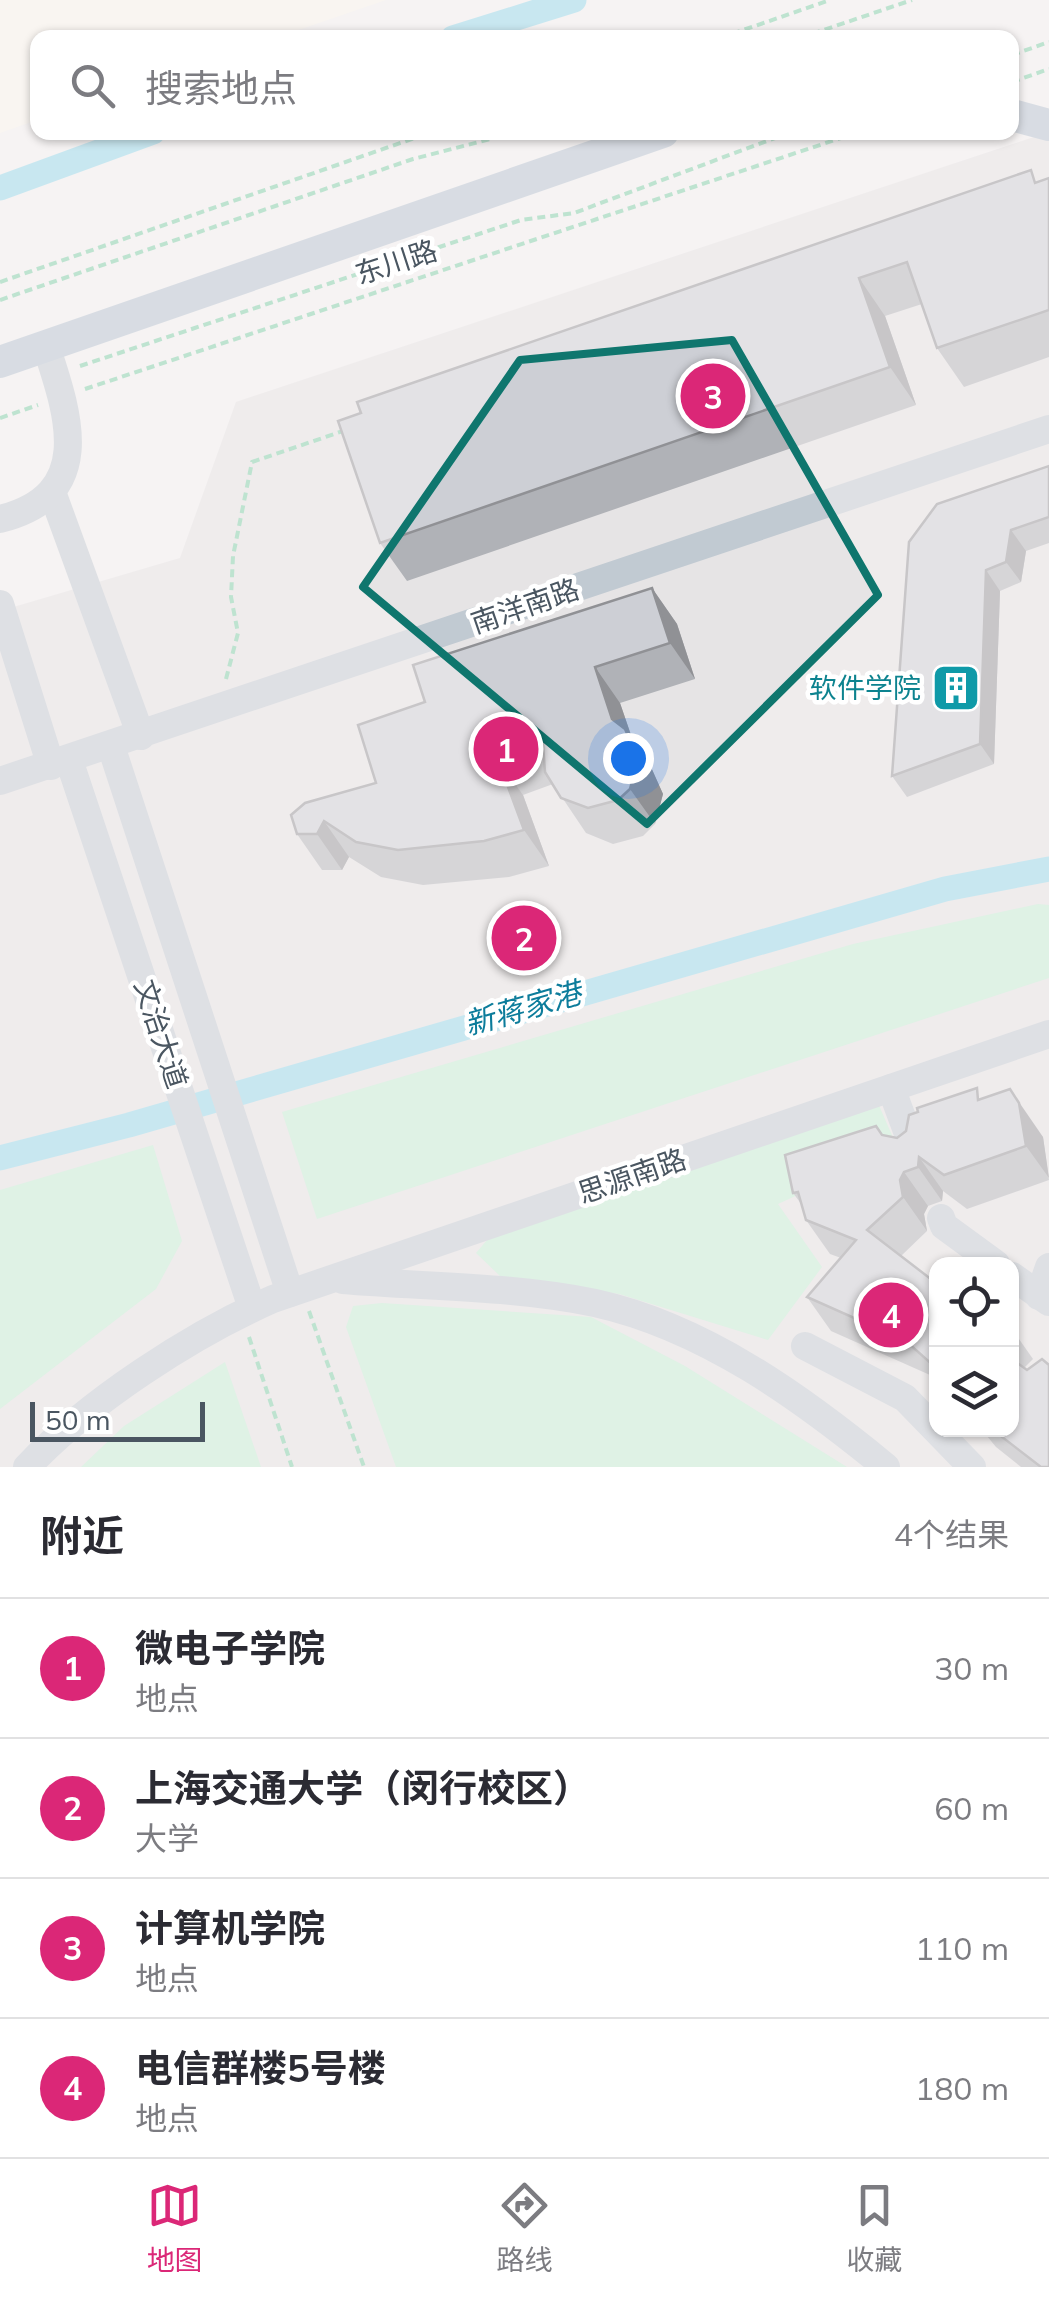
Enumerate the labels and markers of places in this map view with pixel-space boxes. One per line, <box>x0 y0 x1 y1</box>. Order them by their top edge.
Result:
pin: 3 <box>680 358 746 434</box>
building icon: 软件学院 <box>930 662 982 714</box>
place label: 软件学院 <box>809 670 921 705</box>
pin: 1 <box>474 712 538 786</box>
pin: 2 <box>492 900 556 976</box>
pin: 4 <box>858 1278 924 1352</box>

